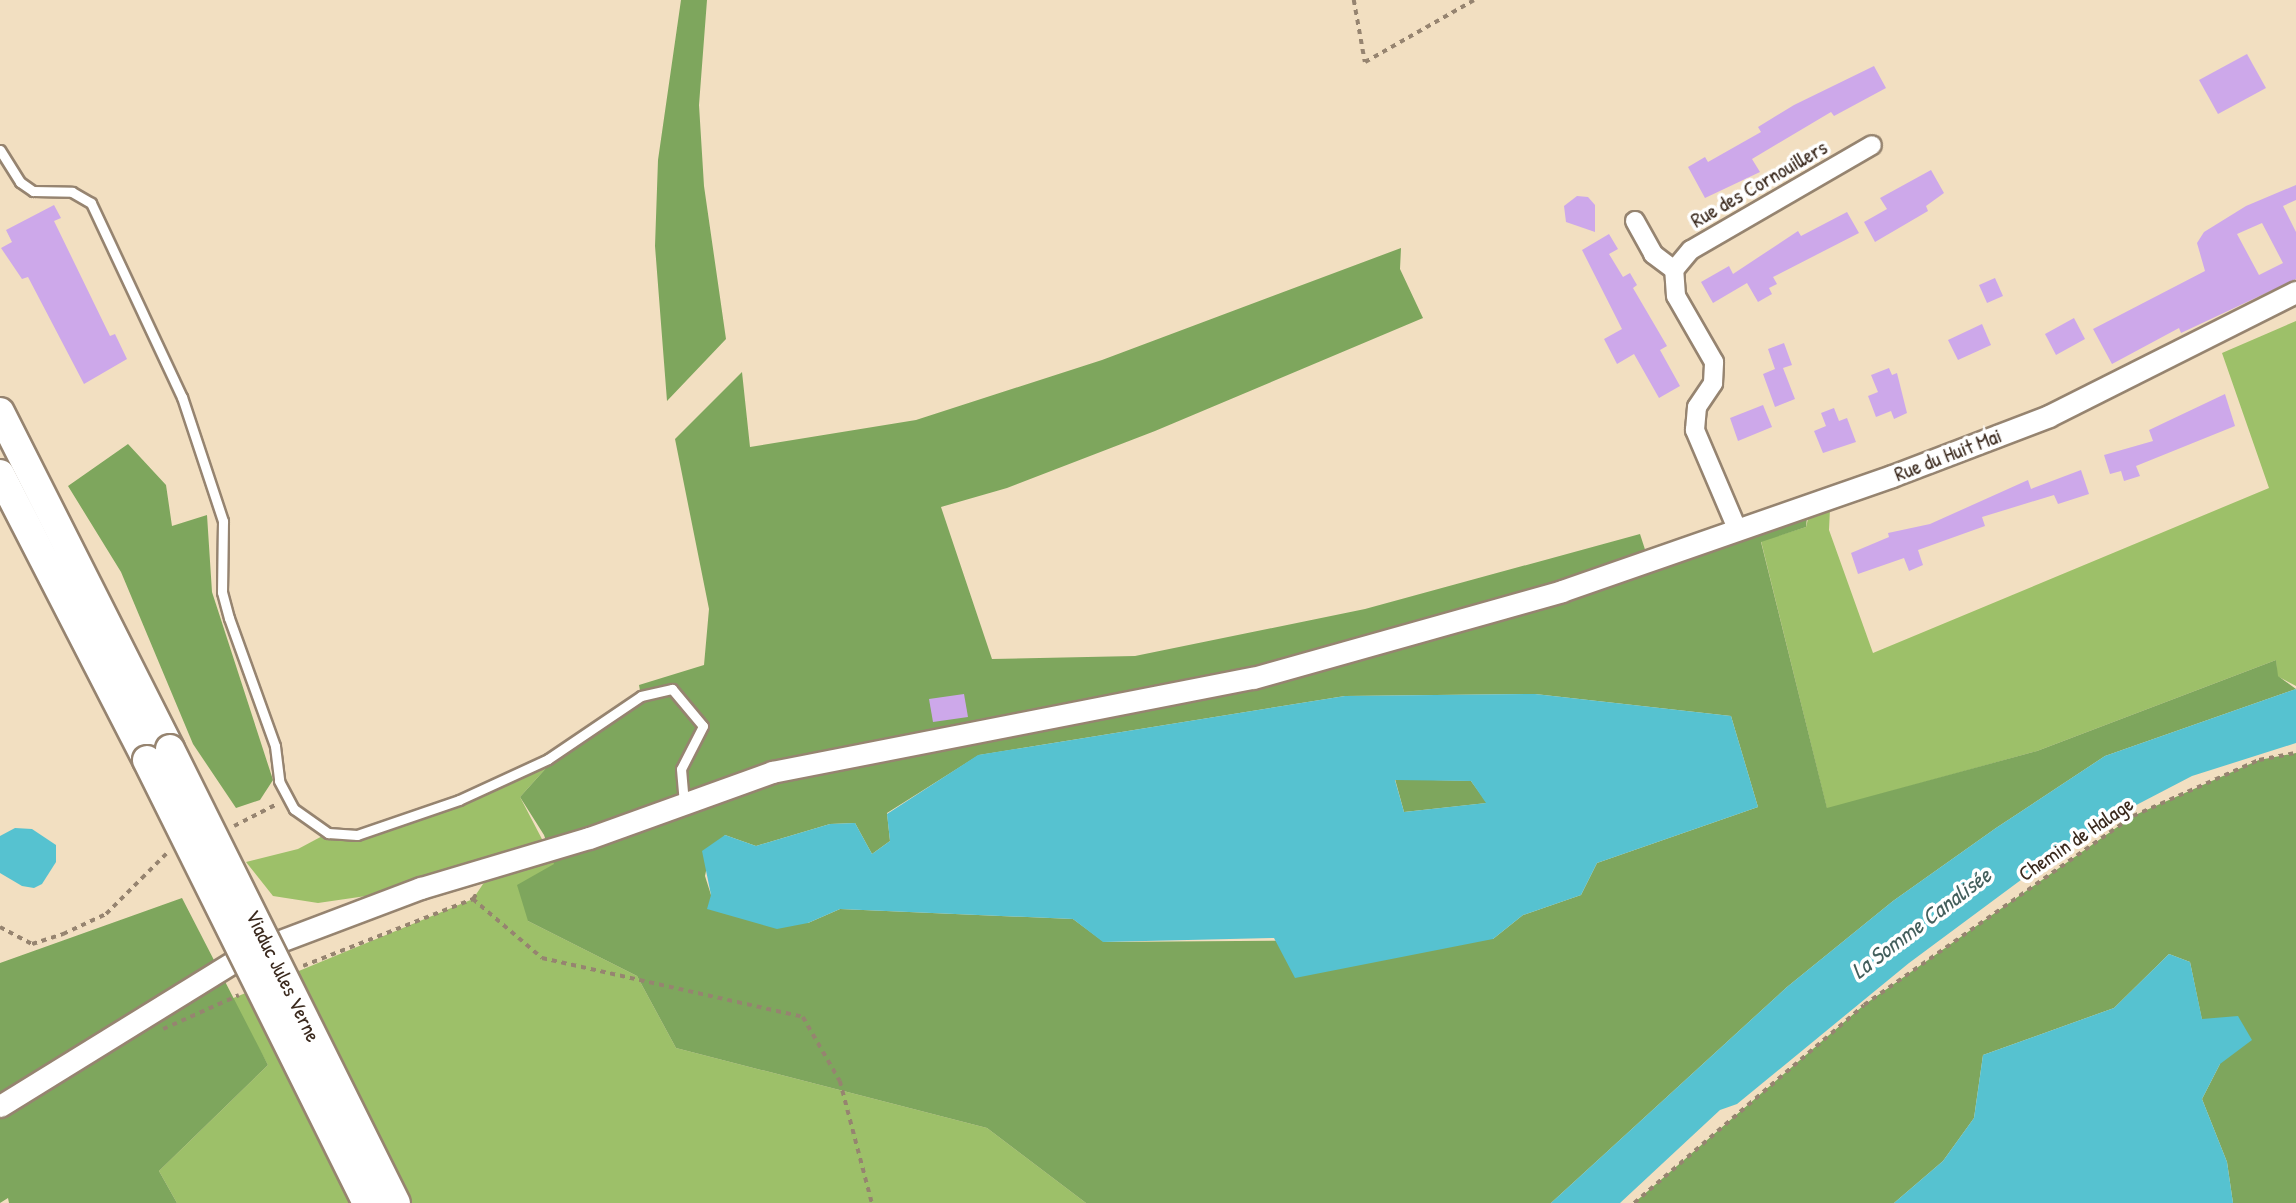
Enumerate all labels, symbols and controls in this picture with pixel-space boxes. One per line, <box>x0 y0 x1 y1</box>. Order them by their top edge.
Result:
street label: Rue des Cornouillers <box>1686 135 1832 233</box>
street label: Rue du Huit Mai <box>1891 423 2005 487</box>
street label: Chemin de Halage <box>2014 791 2138 887</box>
water label: La Somme Canalisée <box>1846 861 1996 985</box>
street label: Viaduc Jules Verne <box>240 906 326 1046</box>

